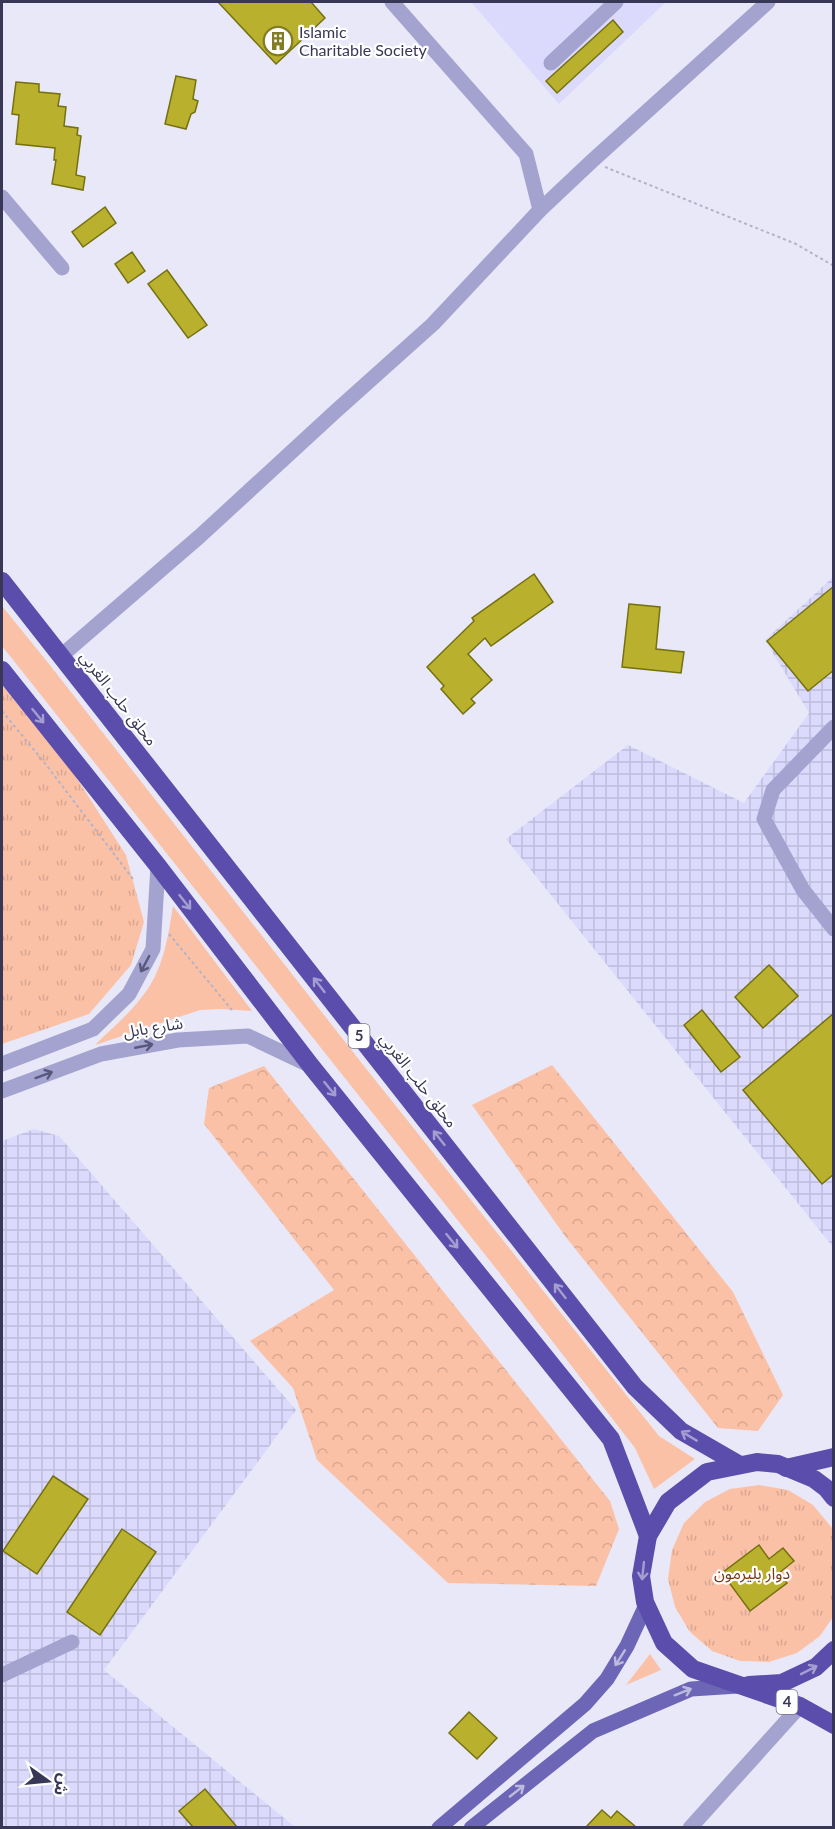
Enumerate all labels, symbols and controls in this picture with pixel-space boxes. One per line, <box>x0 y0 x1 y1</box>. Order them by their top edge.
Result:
place label: Islamic Charitable Society <box>299 22 428 59</box>
building icon: Islamic Charitable Society <box>262 25 294 57</box>
street label: محلق حلب الغربي <box>74 647 162 751</box>
one-way arrow <box>31 708 45 723</box>
one-way arrow <box>179 893 192 909</box>
one-way arrow <box>139 955 151 972</box>
one-way arrow <box>312 977 325 993</box>
street label: شارع بابل <box>122 1012 185 1045</box>
road number: 5 <box>348 1024 370 1048</box>
street label: محلق حلب الغربي <box>374 1029 462 1133</box>
one-way arrow <box>134 1040 153 1051</box>
one-way arrow <box>34 1069 53 1080</box>
one-way arrow <box>323 1081 336 1097</box>
one-way arrow <box>433 1130 446 1146</box>
one-way arrow <box>445 1233 458 1249</box>
one-way arrow <box>553 1284 566 1300</box>
one-way arrow <box>681 1430 698 1442</box>
one-way arrow <box>637 1560 648 1580</box>
park label: دوار بليرمون <box>714 1563 790 1583</box>
one-way arrow <box>614 1649 627 1666</box>
one-way arrow <box>800 1664 817 1676</box>
one-way arrow <box>673 1686 692 1697</box>
road number: 4 <box>776 1690 798 1714</box>
north arrow <box>18 1751 78 1811</box>
text: ش <box>50 1772 75 1798</box>
one-way arrow <box>509 1785 525 1798</box>

